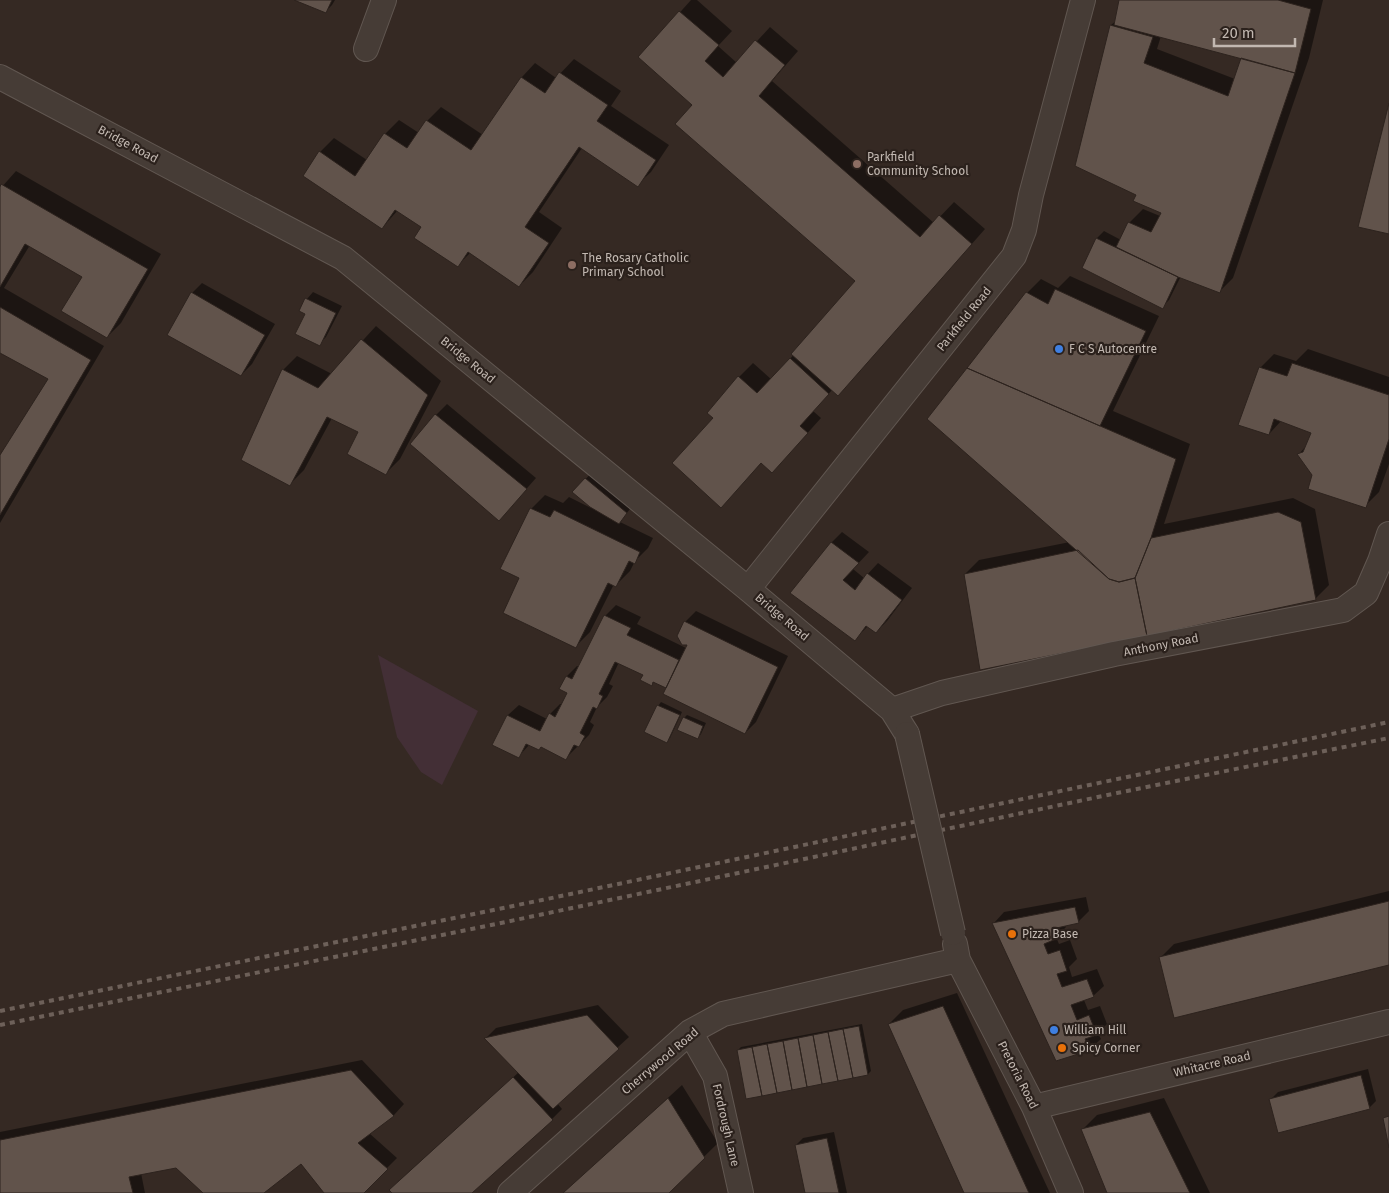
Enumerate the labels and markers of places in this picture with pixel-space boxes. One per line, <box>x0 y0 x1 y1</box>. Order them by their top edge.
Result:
place label: Parkfield Community School <box>867 150 969 178</box>
marker: Parkfield Community School <box>851 158 863 170</box>
place label: The Rosary Catholic Primary School <box>582 251 689 279</box>
marker: The Rosary Catholic Primary School <box>566 259 578 271</box>
place label: F C S Autocentre <box>1069 342 1157 356</box>
marker: F C S Autocentre <box>1053 343 1065 355</box>
place label: Pizza Base <box>1022 927 1078 941</box>
marker: Pizza Base <box>1006 928 1018 940</box>
place label: William Hill <box>1064 1023 1127 1037</box>
marker: William Hill <box>1048 1024 1060 1036</box>
place label: Spicy Corner <box>1072 1041 1141 1055</box>
marker: Spicy Corner <box>1056 1042 1068 1054</box>

